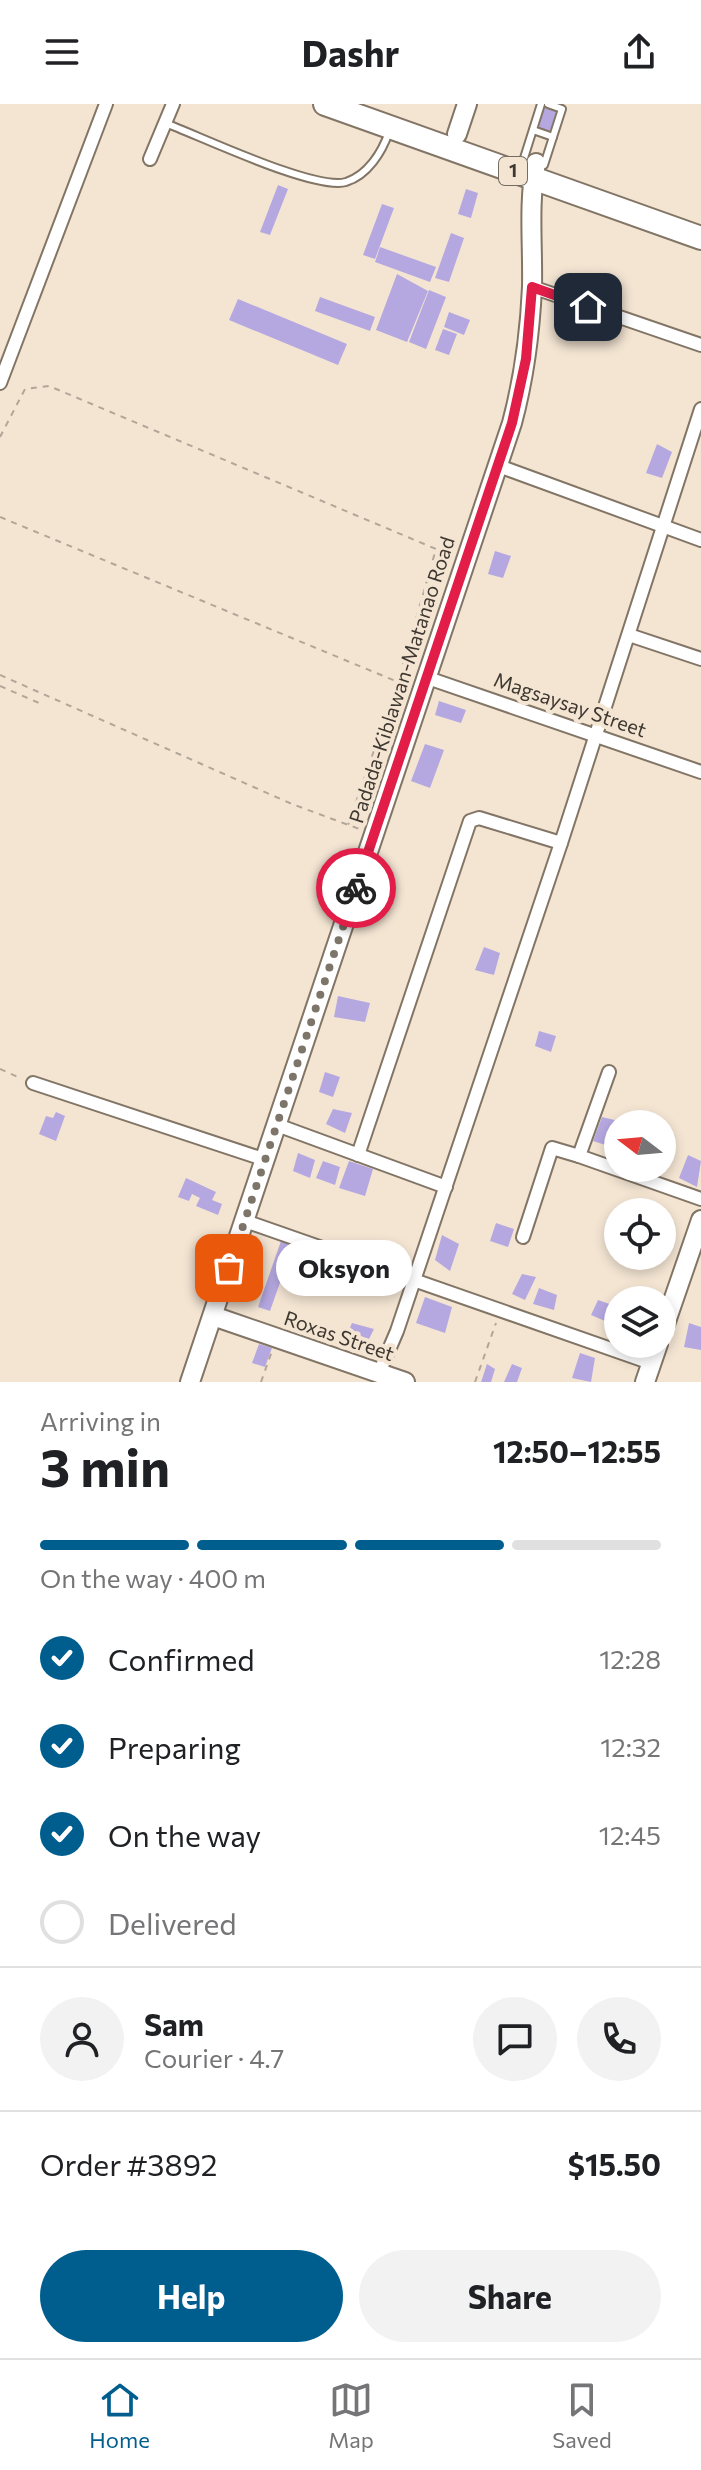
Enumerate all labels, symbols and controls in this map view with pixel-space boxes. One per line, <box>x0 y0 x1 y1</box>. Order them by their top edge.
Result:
icon: menu <box>40 30 84 74</box>
text: Dashr <box>302 30 399 74</box>
icon: share <box>617 30 661 74</box>
road number: 1 <box>499 157 527 185</box>
pin <box>554 273 622 341</box>
icon: home <box>566 285 610 329</box>
street label: Padada-Kiblawan-Matanao Road <box>343 533 459 826</box>
street label: Magsaysay Street <box>491 667 650 741</box>
courier <box>316 848 396 928</box>
icon: bike <box>334 866 378 910</box>
north arrow <box>604 1110 676 1182</box>
map controls <box>604 1110 676 1358</box>
button: locate <box>604 1198 676 1270</box>
pin <box>195 1234 263 1302</box>
callout: Oksyon <box>277 1240 413 1296</box>
icon: bag <box>207 1246 251 1290</box>
text: Oksyon <box>298 1252 390 1283</box>
button: layers <box>604 1286 676 1358</box>
street label: Roxas Street <box>281 1305 398 1365</box>
text: Arriving in <box>40 1405 161 1436</box>
text: 12:50–12:55 <box>493 1432 661 1469</box>
text: 3 min <box>40 1434 170 1498</box>
text: On the way · 400 m <box>40 1562 266 1593</box>
icon: check <box>40 1636 84 1680</box>
text: Confirmed <box>108 1640 255 1677</box>
text: 12:28 <box>599 1643 661 1674</box>
icon: check <box>40 1724 84 1768</box>
text: Preparing <box>108 1728 241 1765</box>
text: 12:32 <box>600 1731 661 1762</box>
icon: check <box>40 1812 84 1856</box>
text: On the way <box>108 1816 261 1853</box>
text: 12:45 <box>599 1819 661 1850</box>
text: Delivered <box>108 1904 237 1941</box>
button: person <box>40 1997 124 2081</box>
button: chat <box>473 1997 557 2081</box>
button: phone <box>577 1997 661 2081</box>
text: Sam <box>144 2005 204 2042</box>
text: Courier · 4.7 <box>144 2042 284 2073</box>
text: Order #3892 <box>40 2145 217 2182</box>
text: $15.50 <box>568 2145 661 2182</box>
button: Help <box>40 2250 343 2342</box>
button: Share <box>359 2250 661 2342</box>
tab: Home <box>89 2378 150 2453</box>
tab: Map <box>328 2378 374 2453</box>
tab: Saved <box>552 2378 612 2453</box>

